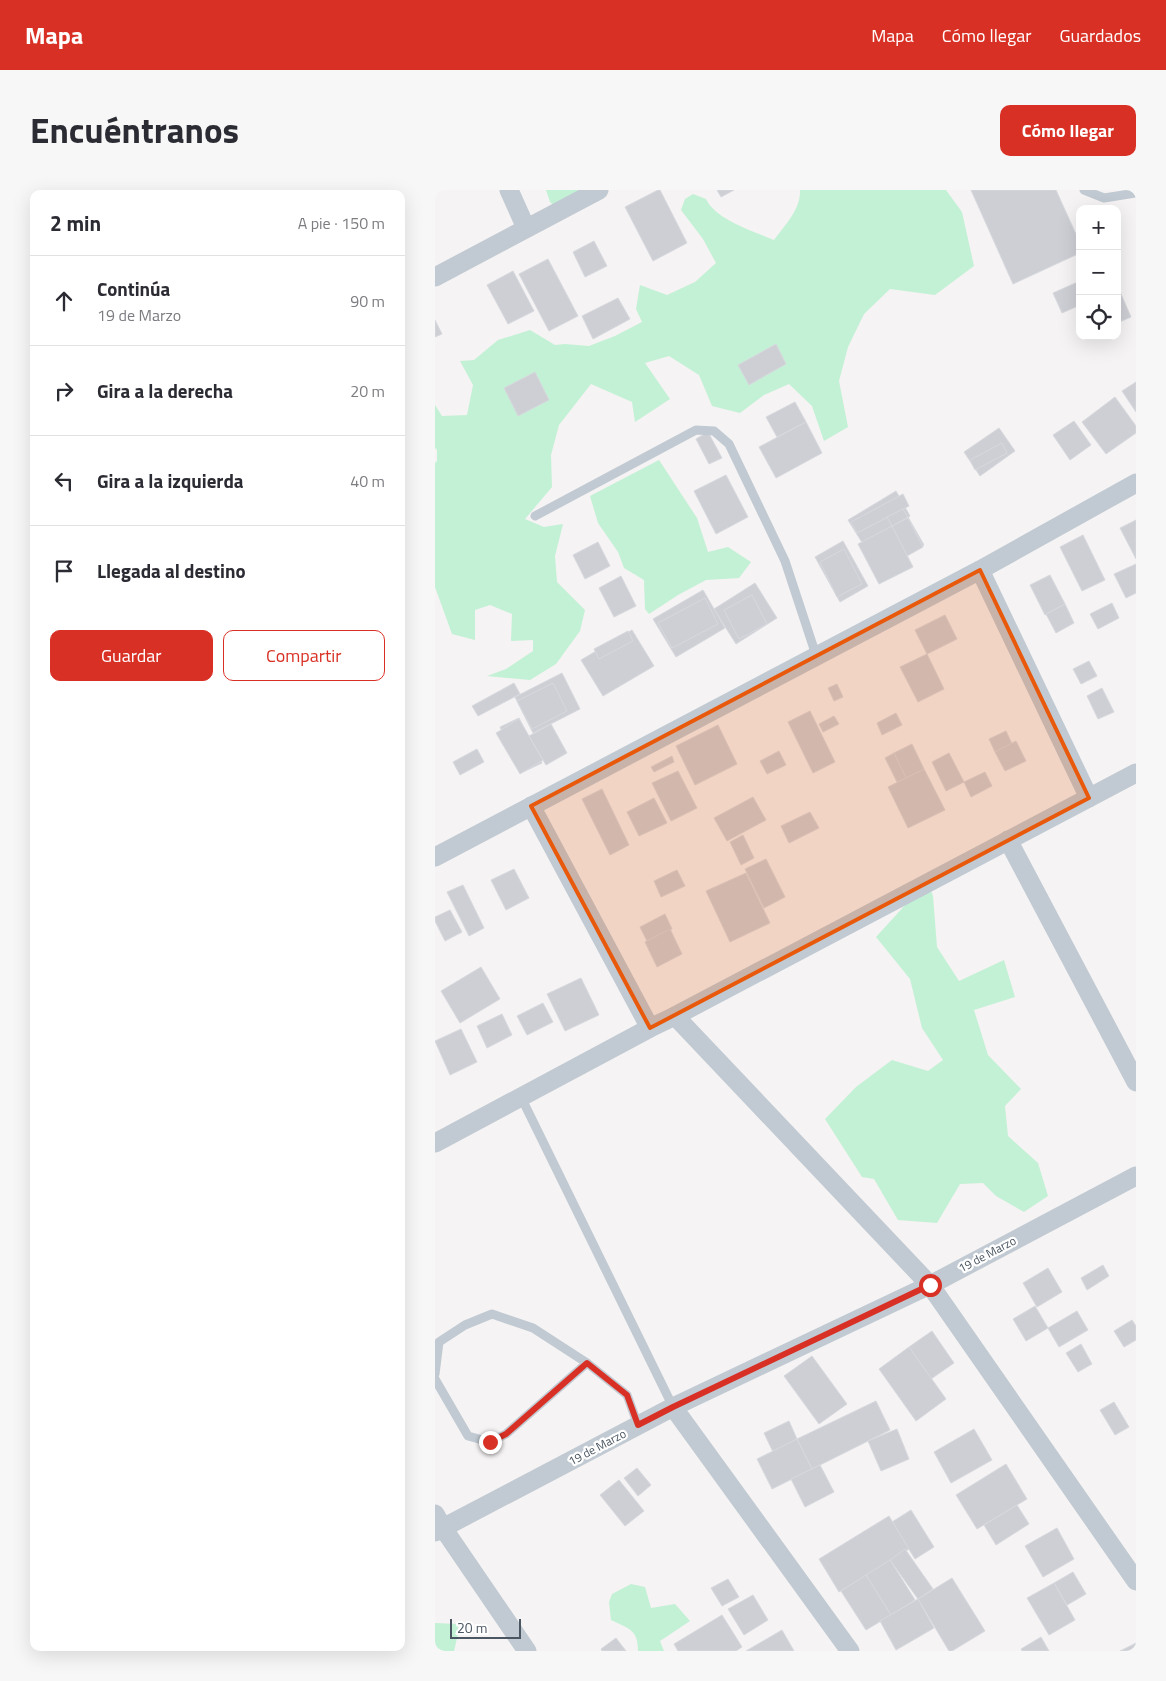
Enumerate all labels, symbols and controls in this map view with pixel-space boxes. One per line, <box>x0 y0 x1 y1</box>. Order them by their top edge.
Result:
text: Mapa <box>25 17 83 53</box>
text: Mapa <box>871 22 914 49</box>
text: Cómo llegar <box>942 22 1031 49</box>
text: Guardados <box>1059 22 1141 49</box>
text: Encuéntranos <box>30 103 239 157</box>
button: Cómo llegar <box>1000 105 1136 156</box>
map controls <box>1076 205 1121 340</box>
button: + <box>1076 205 1121 250</box>
text: 2 min <box>50 207 101 239</box>
text: A pie · 150 m <box>298 211 385 235</box>
button: − <box>1076 250 1121 295</box>
text: Continúa <box>97 274 170 303</box>
icon: ahead <box>50 287 78 315</box>
text: 90 m <box>350 289 385 313</box>
button: locate <box>1076 295 1121 340</box>
text: 19 de Marzo <box>97 303 181 327</box>
text: Gira a la derecha <box>97 376 233 405</box>
icon: right <box>50 377 78 405</box>
text: 20 m <box>350 379 385 403</box>
text: Gira a la izquierda <box>97 466 244 495</box>
icon: left <box>50 467 78 495</box>
text: 40 m <box>350 469 385 493</box>
text: Llegada al destino <box>97 556 246 585</box>
icon: arrive <box>50 557 78 585</box>
button: Guardar <box>50 630 213 681</box>
button: Compartir <box>223 630 385 681</box>
street label: 19 de Marzo <box>955 1231 1019 1277</box>
route start <box>919 1274 942 1297</box>
street label: 19 de Marzo <box>565 1424 629 1470</box>
route end <box>479 1431 502 1454</box>
scale bar <box>450 1616 521 1639</box>
text: 20 m <box>457 1617 487 1638</box>

